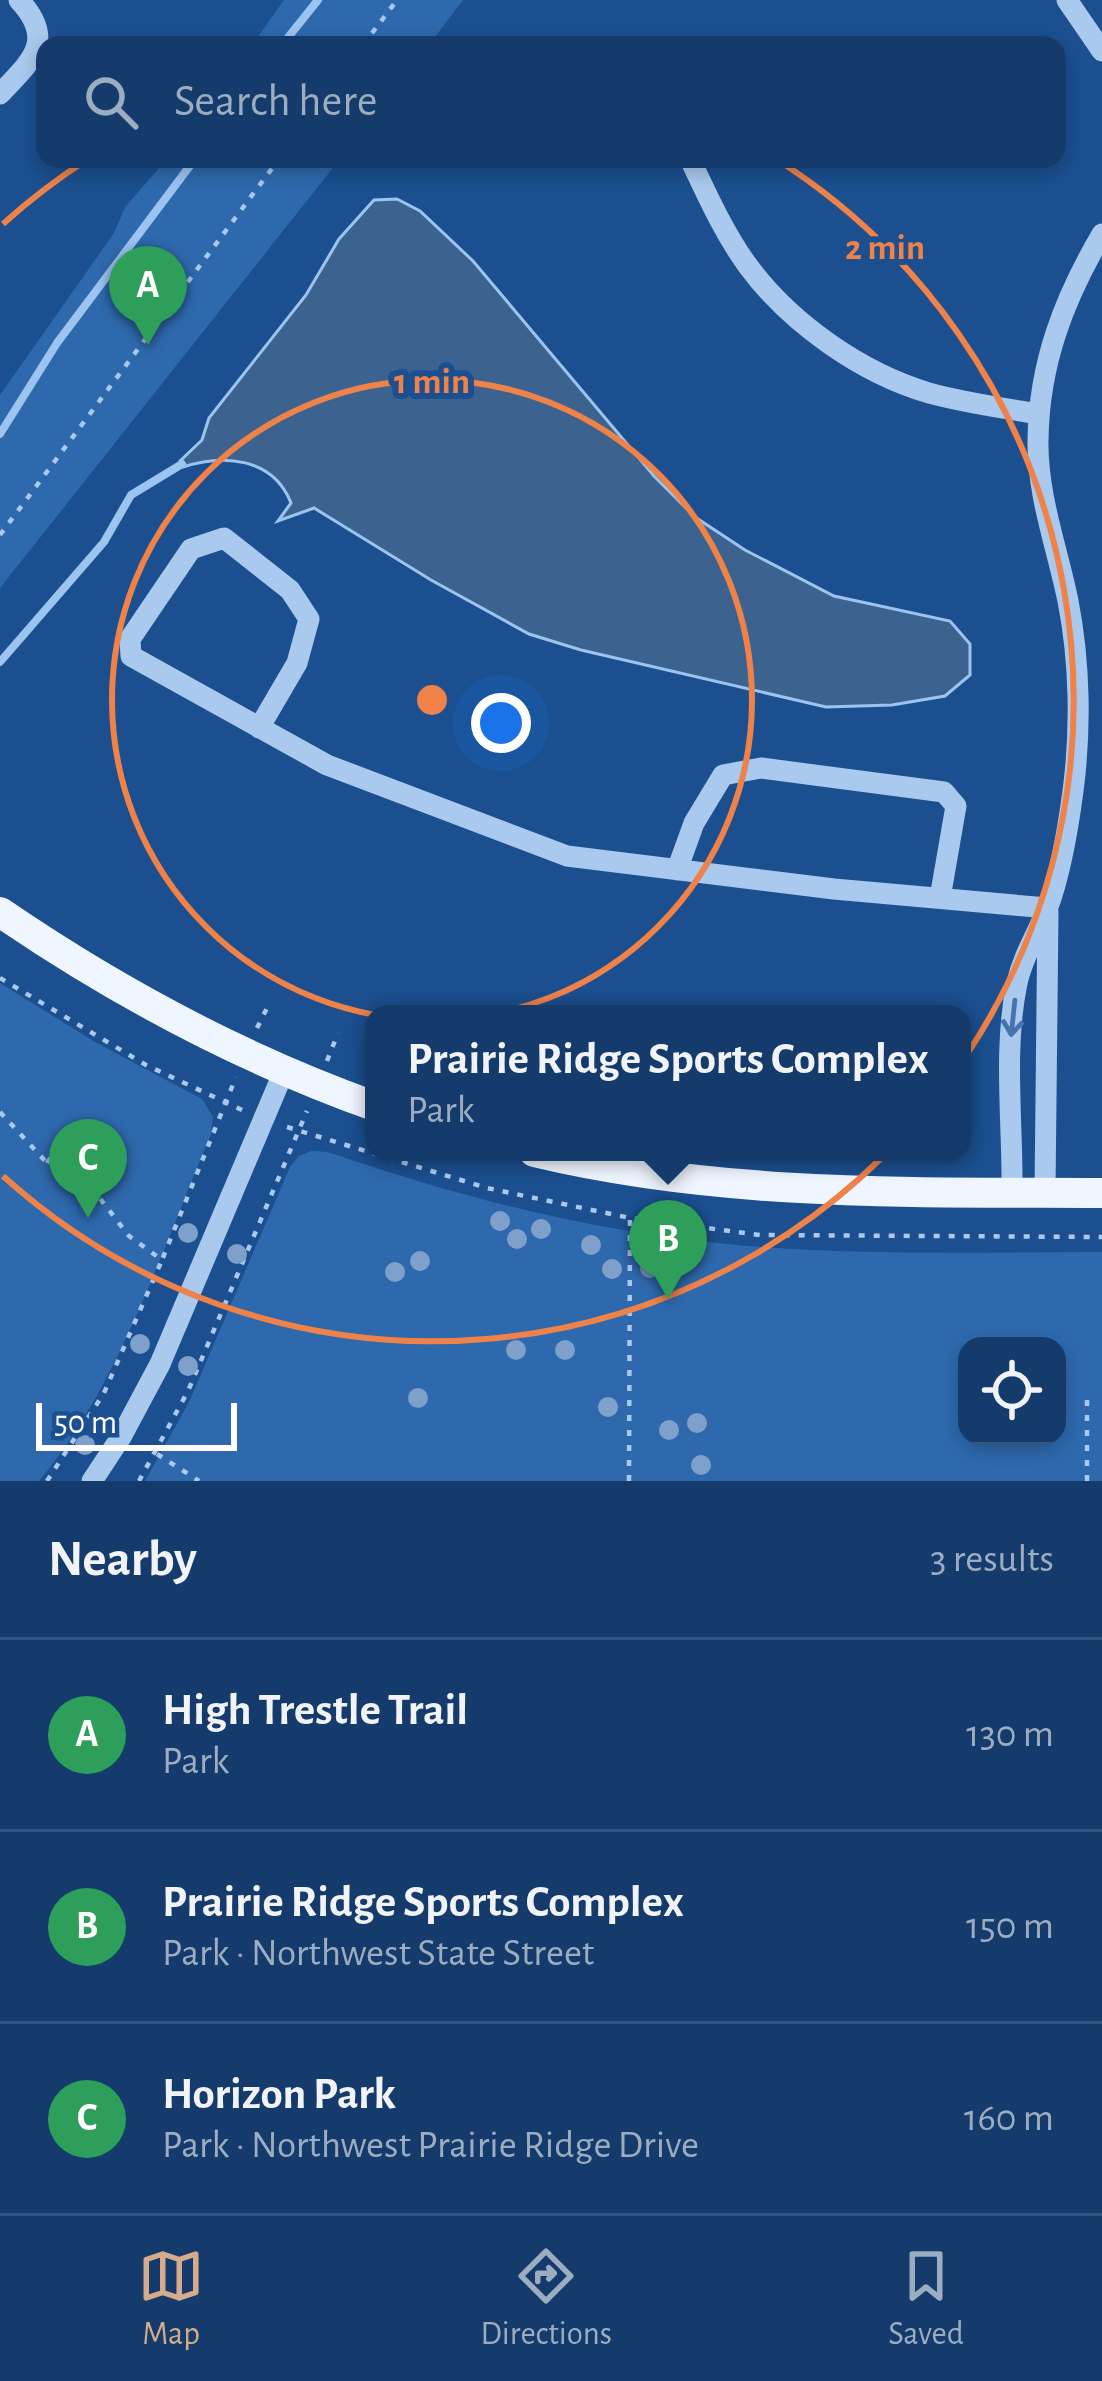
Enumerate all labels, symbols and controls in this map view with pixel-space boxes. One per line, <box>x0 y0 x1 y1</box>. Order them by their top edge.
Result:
search box <box>36 36 1066 168</box>
icon: search <box>78 69 144 135</box>
text: Search here <box>174 79 377 124</box>
text: 2 min <box>845 230 925 266</box>
pin: A <box>109 246 187 345</box>
text: 1 min <box>394 364 470 400</box>
centre of rings <box>411 679 453 721</box>
your location <box>471 693 531 753</box>
one-way arrow <box>1001 998 1024 1037</box>
popup <box>365 1005 971 1161</box>
text: Prairie Ridge Sports Complex <box>407 1037 929 1082</box>
text: Park <box>407 1091 474 1130</box>
pin: C <box>49 1119 127 1218</box>
pin: B <box>629 1200 707 1299</box>
map controls <box>958 1337 1066 1445</box>
button: locate <box>958 1337 1066 1445</box>
scale bar <box>36 1397 237 1450</box>
text: 50 m <box>54 1407 117 1440</box>
text: Nearby <box>48 1534 197 1585</box>
text: 3 results <box>930 1540 1054 1579</box>
text: High Trestle Trail <box>162 1688 468 1733</box>
text: A <box>75 1715 99 1754</box>
text: 130 m <box>966 1715 1054 1754</box>
text: Park <box>162 1742 229 1781</box>
text: Prairie Ridge Sports Complex <box>162 1880 684 1925</box>
text: B <box>76 1907 98 1946</box>
text: 150 m <box>966 1907 1054 1946</box>
text: Park · Northwest State Street <box>162 1934 594 1973</box>
text: Horizon Park <box>162 2072 396 2117</box>
text: C <box>77 2099 97 2138</box>
text: 160 m <box>964 2099 1054 2138</box>
text: Park · Northwest Prairie Ridge Drive <box>162 2126 699 2165</box>
tab: Map <box>138 2243 204 2355</box>
tab: Directions <box>480 2243 612 2355</box>
tab: Saved <box>888 2243 964 2355</box>

